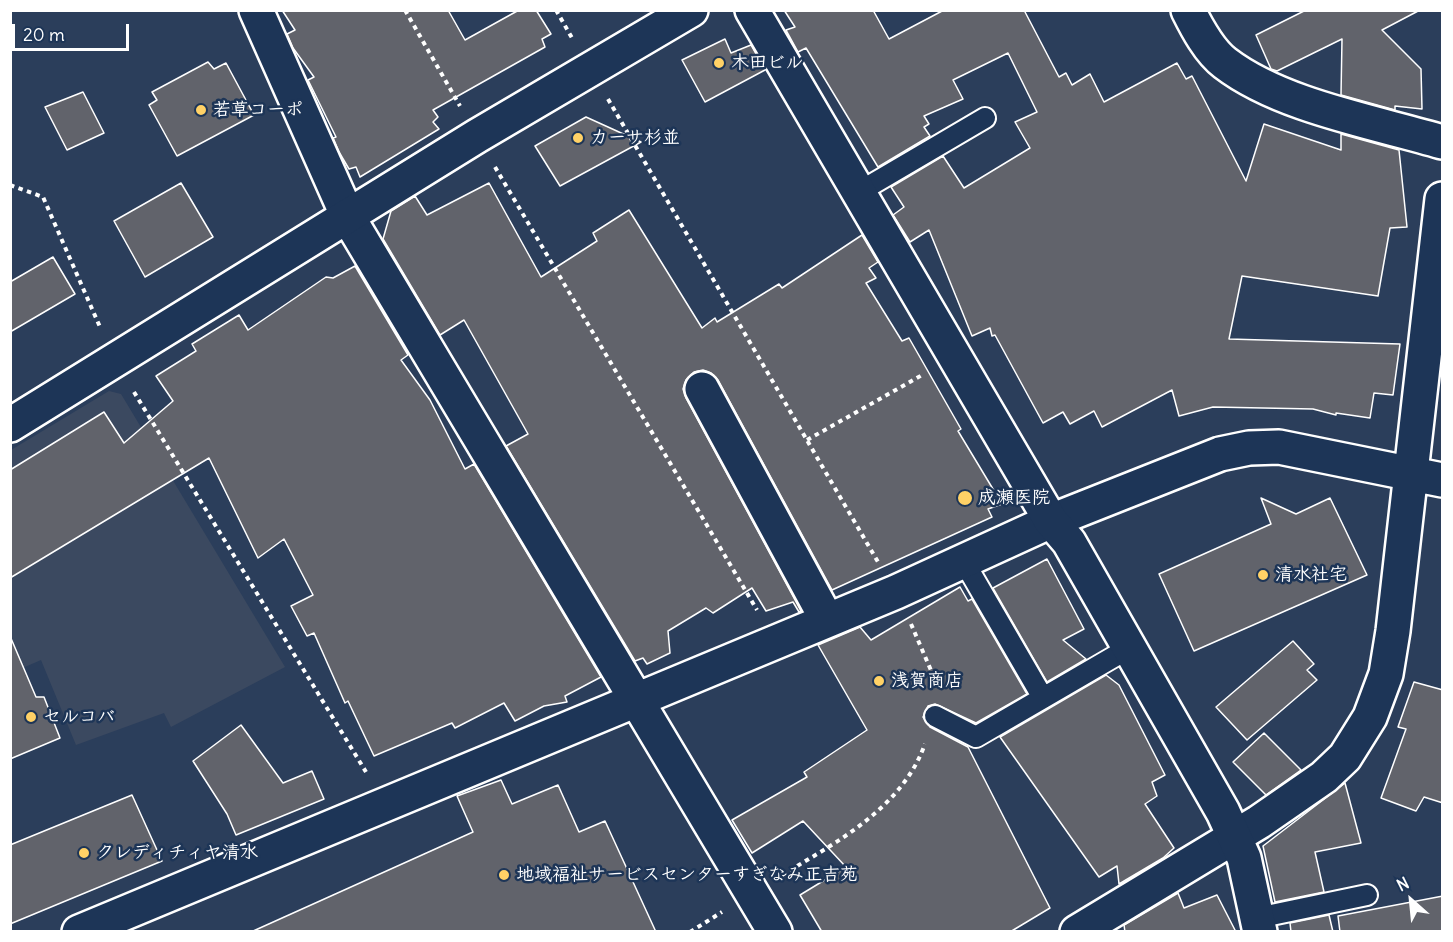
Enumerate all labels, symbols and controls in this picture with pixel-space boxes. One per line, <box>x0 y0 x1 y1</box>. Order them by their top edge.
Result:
scale bar <box>15 12 132 50</box>
text: 20 m <box>23 23 65 46</box>
place label: 木田ビル <box>731 52 803 74</box>
marker: 木田ビル <box>712 56 726 70</box>
place label: 若草コーポ <box>213 99 303 121</box>
marker: 若草コーポ <box>194 103 208 117</box>
place label: カーサ杉並 <box>590 127 680 149</box>
marker: カーサ杉並 <box>571 131 585 145</box>
place label: 成瀬医院 <box>978 487 1050 509</box>
marker: 成瀬医院 <box>956 489 974 507</box>
place label: 清水社宅 <box>1275 564 1347 586</box>
marker: 清水社宅 <box>1256 568 1270 582</box>
place label: 浅賀商店 <box>891 670 963 692</box>
marker: 浅賀商店 <box>872 674 886 688</box>
place label: セルコバ <box>43 706 115 728</box>
marker: セルコバ <box>24 710 38 724</box>
place label: クレディチィヤ清水 <box>96 842 258 864</box>
marker: クレディチィヤ清水 <box>77 846 91 860</box>
place label: 地域福祉サービスセンターすぎなみ正吉苑 <box>516 864 858 886</box>
marker: 地域福祉サービスセンターすぎなみ正吉苑 <box>497 868 511 882</box>
north arrow <box>1381 870 1441 930</box>
text: N <box>1393 873 1412 895</box>

